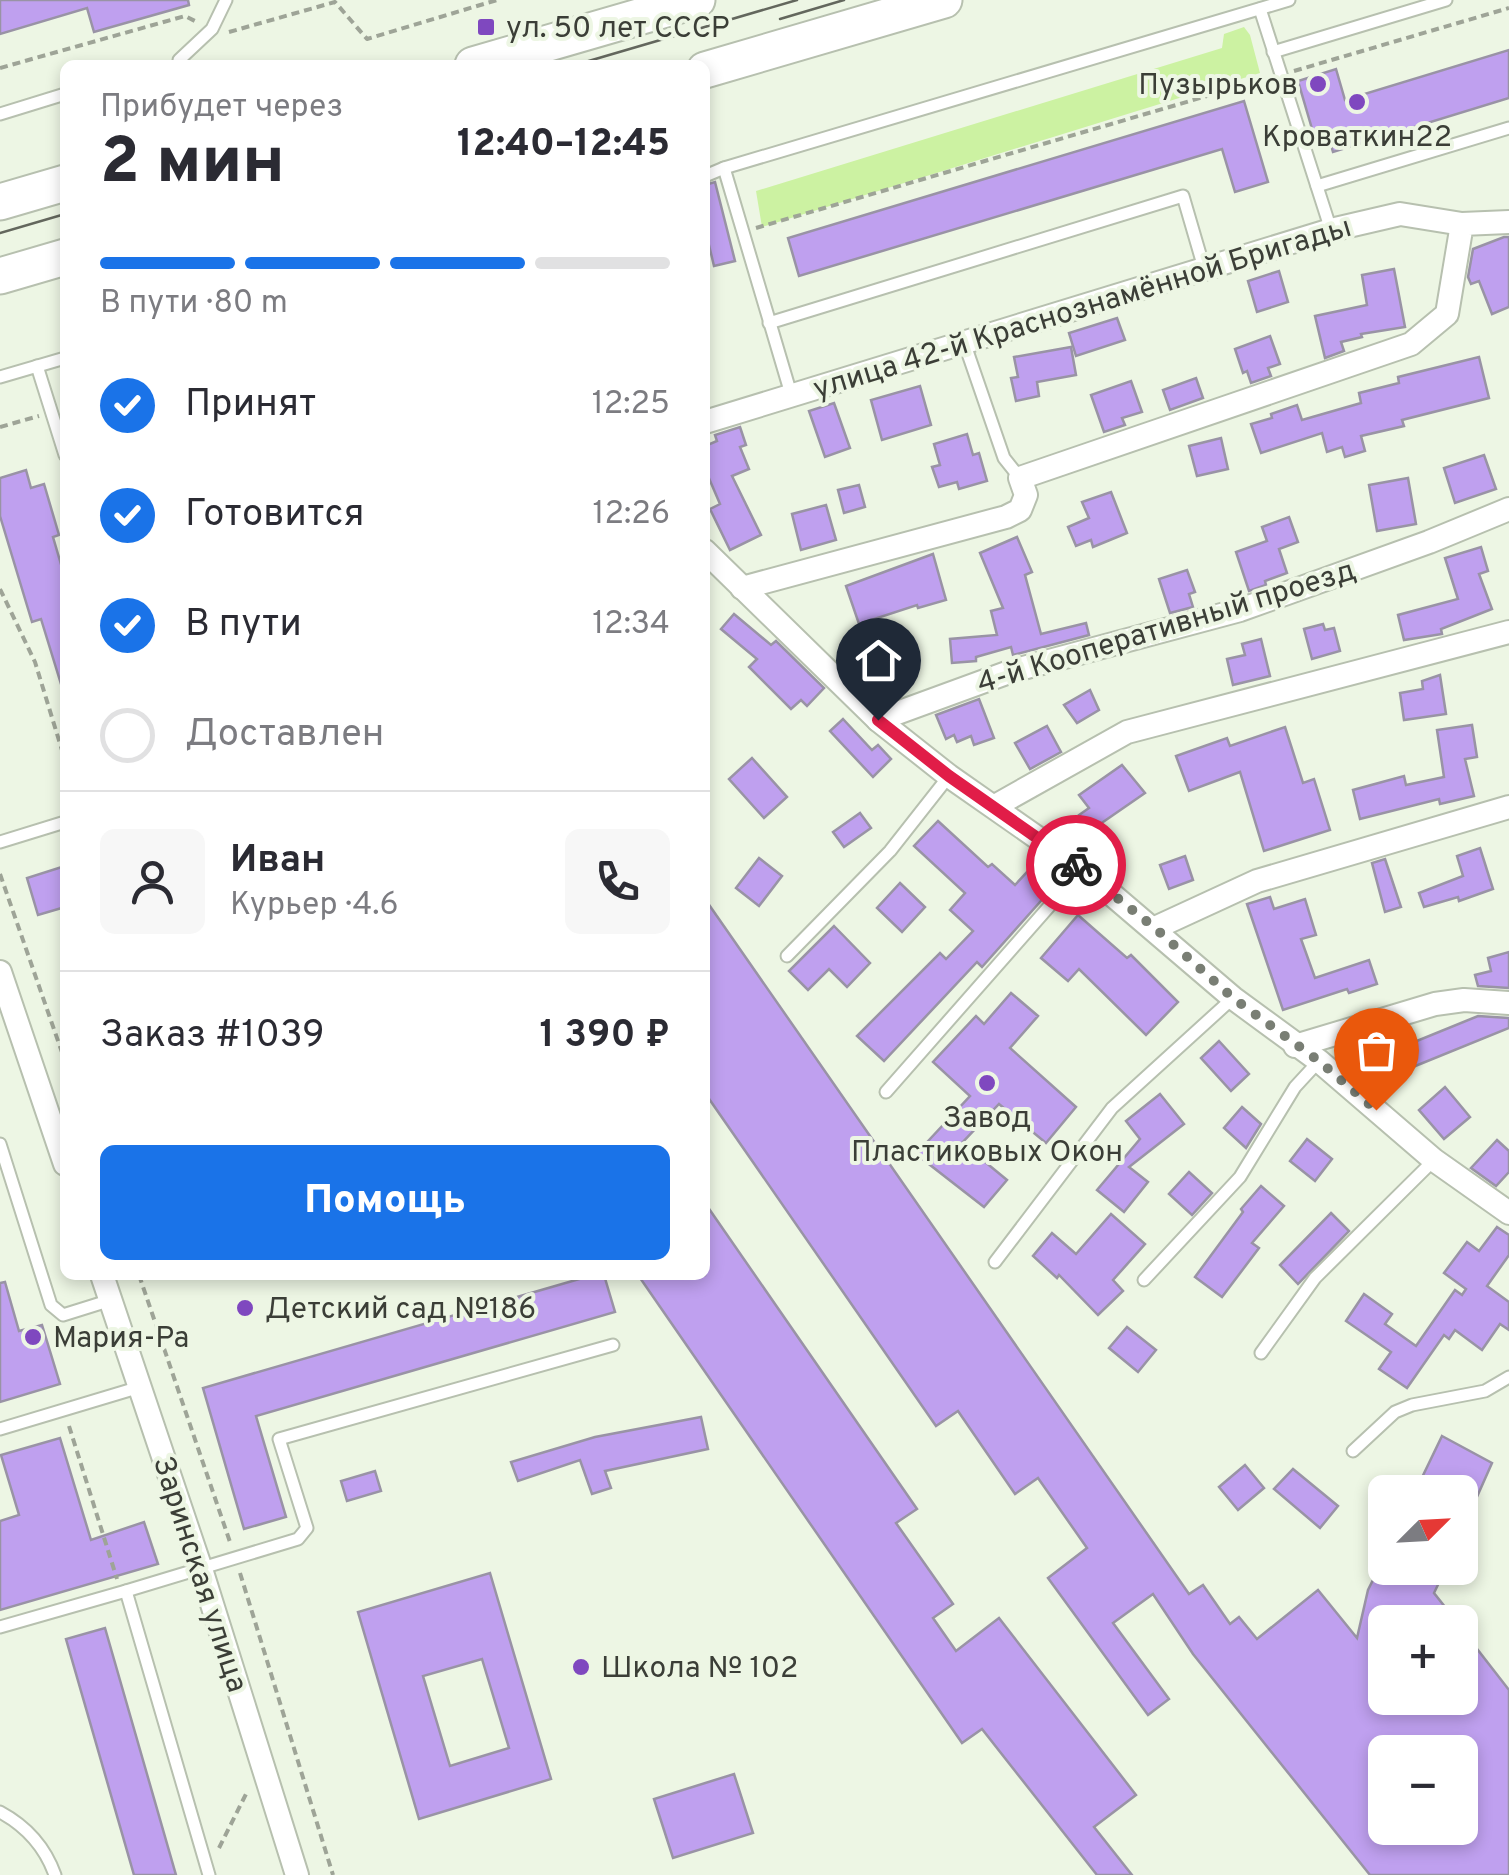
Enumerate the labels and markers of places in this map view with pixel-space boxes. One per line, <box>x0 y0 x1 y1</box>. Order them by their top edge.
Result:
place label: ул. 50 лет СССР <box>506 11 730 48</box>
marker: ул. 50 лет СССР <box>475 16 497 38</box>
place label: Пузырьков <box>1138 68 1298 105</box>
marker: Пузырьков <box>1307 73 1329 95</box>
marker: Кроваткин22 <box>1346 91 1368 113</box>
place label: Кроваткин22 <box>1262 120 1452 157</box>
pin <box>836 618 921 721</box>
pin <box>1334 1008 1419 1111</box>
marker: Завод Пластиковых Окон <box>976 1072 998 1094</box>
place label: Завод Пластиковых Окон <box>851 1101 1123 1172</box>
place label: Детский сад №186 <box>265 1292 536 1329</box>
marker: Детский сад №186 <box>234 1297 256 1319</box>
place label: Мария-Ра <box>53 1321 189 1358</box>
marker: Мария-Ра <box>22 1326 44 1348</box>
place label: Школа № 102 <box>601 1651 798 1688</box>
marker: Школа № 102 <box>570 1656 592 1678</box>

